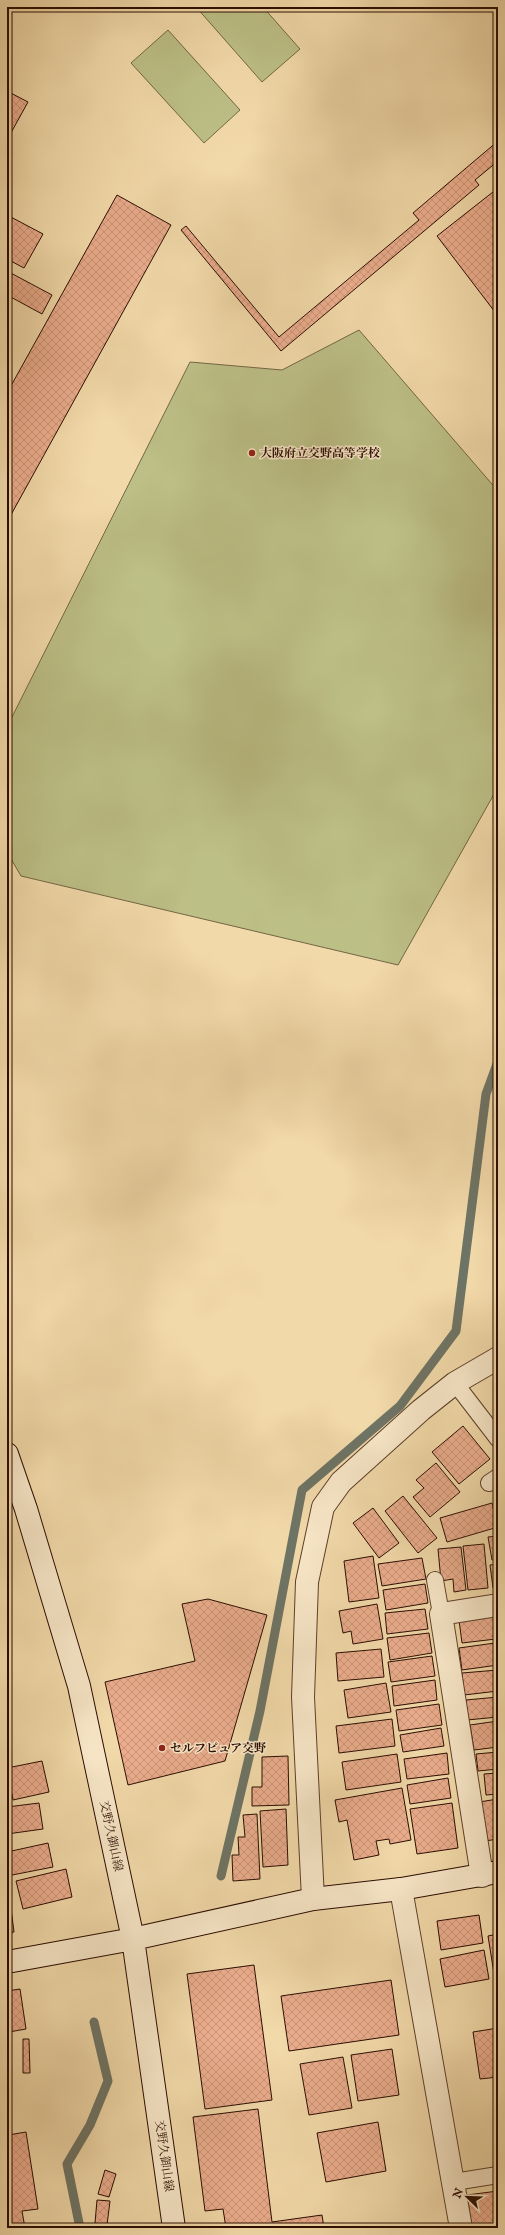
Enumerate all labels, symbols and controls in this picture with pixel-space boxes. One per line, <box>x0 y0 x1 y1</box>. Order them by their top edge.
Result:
place label: 大阪府立交野高等学校 <box>260 446 380 461</box>
marker: 大阪府立交野高等学校 <box>247 448 257 458</box>
place label: セルフピュア交野 <box>170 1741 266 1756</box>
marker: セルフピュア交野 <box>157 1743 167 1753</box>
street label: 交野久御山線 <box>96 1799 126 1873</box>
street label: 交野久御山線 <box>152 2119 176 2193</box>
north arrow <box>447 2177 487 2217</box>
text: N <box>450 2186 467 2202</box>

